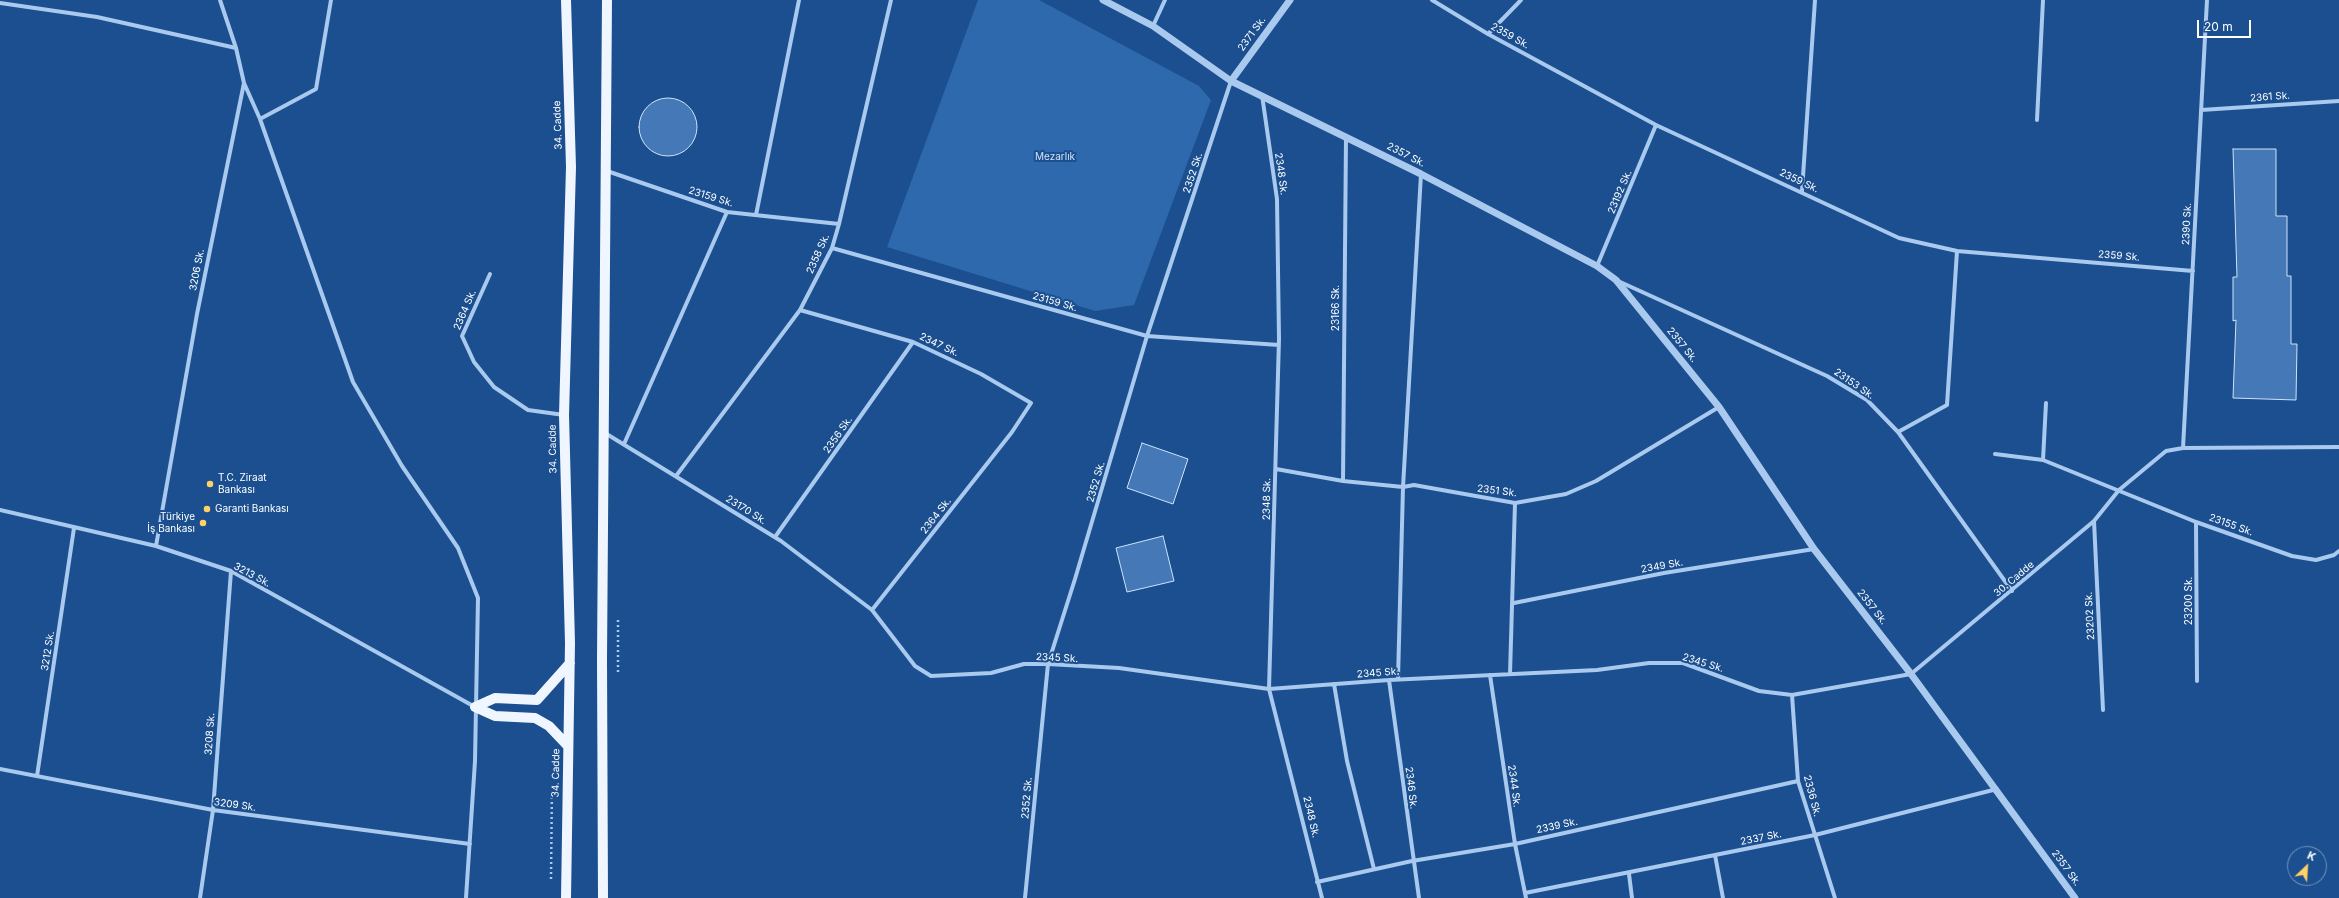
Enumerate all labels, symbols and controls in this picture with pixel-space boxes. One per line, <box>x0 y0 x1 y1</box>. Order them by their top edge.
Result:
scale bar <box>2199 12 2253 38</box>
street label: 2371 Sk. <box>1236 14 1268 54</box>
text: 20 m <box>2204 19 2233 34</box>
street label: 2359 Sk. <box>1489 21 1531 51</box>
street label: 2361 Sk. <box>2250 90 2290 104</box>
street label: 34. Cadde <box>551 100 565 150</box>
street label: 2357 Sk. <box>1385 140 1427 170</box>
park label: Mezarlık <box>1035 151 1075 163</box>
street label: 2352 Sk. <box>1181 151 1205 195</box>
street label: 2348 Sk. <box>1272 152 1290 196</box>
street label: 2359 Sk. <box>1777 167 1821 195</box>
street label: 23192 Sk. <box>1605 168 1635 216</box>
street label: 23159 Sk. <box>687 185 735 209</box>
street label: 2390 Sk. <box>2180 203 2194 245</box>
street label: 2358 Sk. <box>804 232 832 276</box>
street label: 3206 Sk. <box>187 248 207 292</box>
street label: 2359 Sk. <box>2097 248 2141 264</box>
street label: 23166 Sk. <box>1330 285 1342 331</box>
street label: 2364 Sk. <box>451 288 479 332</box>
street label: 23159 Sk. <box>1031 290 1079 314</box>
street label: 2357 Sk. <box>1664 325 1700 365</box>
street label: 2347 Sk. <box>917 331 961 359</box>
street label: 23153 Sk. <box>1831 366 1877 402</box>
street label: 2356 Sk. <box>821 414 855 456</box>
street label: 34. Cadde <box>547 424 559 474</box>
street label: 2352 Sk. <box>1084 460 1108 504</box>
place label: T.C. Ziraat Bankası <box>218 472 267 496</box>
street label: 2348 Sk. <box>1261 478 1273 520</box>
marker: T.C. Ziraat Bankası <box>205 479 215 489</box>
street label: 2351 Sk. <box>1476 483 1518 499</box>
street label: 23170 Sk. <box>723 493 769 527</box>
street label: 2364 Sk. <box>918 496 954 536</box>
place label: Garanti Bankası <box>215 503 289 515</box>
marker: Garanti Bankası <box>202 504 212 514</box>
place label: Türkiye İş Bankası <box>147 511 195 534</box>
street label: 23155 Sk. <box>2207 511 2255 539</box>
marker: Türkiye İş Bankası <box>198 518 208 528</box>
street label: 2349 Sk. <box>1640 556 1684 576</box>
street label: 30. Cadde <box>1991 559 2037 599</box>
street label: 3213 Sk. <box>231 560 273 590</box>
street label: 23200 Sk. <box>2183 577 2195 625</box>
street label: 2357 Sk. <box>1854 587 1890 627</box>
street label: 23202 Sk. <box>2083 592 2097 640</box>
street label: 3212 Sk. <box>39 630 57 672</box>
street label: 2345 Sk. <box>1036 651 1078 665</box>
street label: 2345 Sk. <box>1681 651 1725 675</box>
street label: 2345 Sk. <box>1356 666 1400 680</box>
street label: 3208 Sk. <box>203 712 217 756</box>
street label: 34. Cadde <box>550 748 562 798</box>
street label: 2344 Sk. <box>1505 764 1523 808</box>
street label: 2346 Sk. <box>1402 766 1420 810</box>
street label: 2336 Sk. <box>1801 774 1823 818</box>
street label: 2352 Sk. <box>1019 777 1035 819</box>
street label: 2348 Sk. <box>1300 795 1322 839</box>
street label: 3209 Sk. <box>213 796 257 814</box>
street label: 2339 Sk. <box>1535 816 1579 836</box>
street label: 2337 Sk. <box>1739 828 1783 848</box>
north arrow <box>2287 846 2327 886</box>
street label: 2357 Sk. <box>2049 848 2083 888</box>
text: K <box>2305 848 2318 864</box>

